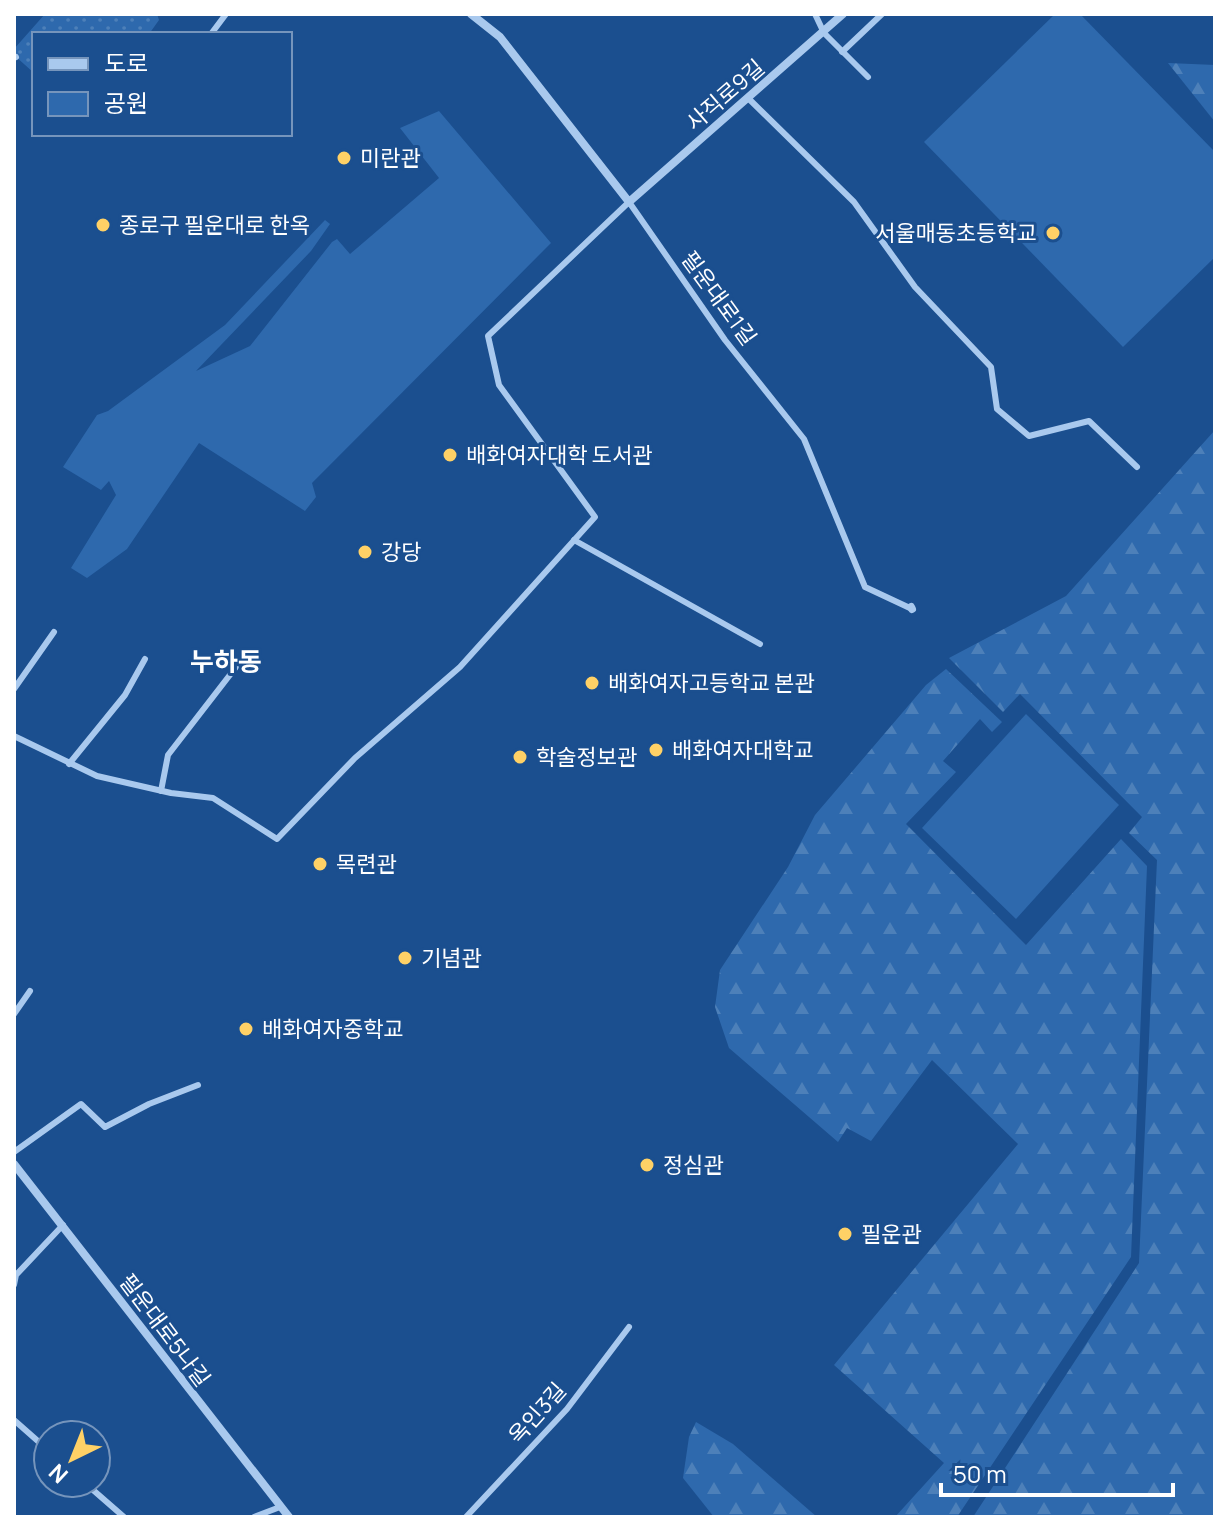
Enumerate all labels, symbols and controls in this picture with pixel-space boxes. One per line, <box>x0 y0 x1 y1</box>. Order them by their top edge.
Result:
legend <box>32 32 292 136</box>
text: 도로 <box>104 46 148 79</box>
street label: 사직로9길 <box>679 53 771 137</box>
text: 공원 <box>104 86 148 119</box>
place label: 미란관 <box>360 143 421 173</box>
marker: 미란관 <box>335 149 353 167</box>
place label: 종로구 필운대로 한옥 <box>119 210 310 240</box>
marker: 종로구 필운대로 한옥 <box>94 216 112 234</box>
place label: 서울매동초등학교 <box>875 218 1037 248</box>
marker: 서울매동초등학교 <box>1044 224 1062 242</box>
street label: 필운대로1길 <box>675 245 763 351</box>
place label: 배화여자대학 도서관 <box>466 440 653 470</box>
marker: 배화여자대학 도서관 <box>441 446 459 464</box>
place label: 강당 <box>381 537 421 567</box>
marker: 강당 <box>356 543 374 561</box>
district label: 누하동 <box>190 643 262 679</box>
place label: 배화여자고등학교 본관 <box>608 668 815 698</box>
marker: 배화여자고등학교 본관 <box>583 674 601 692</box>
place label: 배화여자대학교 <box>672 735 814 765</box>
marker: 배화여자대학교 <box>647 741 665 759</box>
place label: 학술정보관 <box>536 742 637 772</box>
marker: 학술정보관 <box>511 748 529 766</box>
place label: 목련관 <box>336 849 397 879</box>
marker: 목련관 <box>311 855 329 873</box>
place label: 기념관 <box>421 943 482 973</box>
marker: 기념관 <box>396 949 414 967</box>
place label: 배화여자중학교 <box>262 1014 404 1044</box>
marker: 배화여자중학교 <box>237 1020 255 1038</box>
place label: 정심관 <box>663 1150 724 1180</box>
marker: 정심관 <box>638 1156 656 1174</box>
place label: 필운관 <box>861 1219 922 1249</box>
marker: 필운관 <box>836 1225 854 1243</box>
street label: 필운대로5나길 <box>113 1267 217 1393</box>
street label: 옥인3길 <box>501 1376 573 1450</box>
north arrow <box>32 1419 112 1499</box>
scale bar <box>941 1447 1173 1497</box>
text: N <box>42 1457 74 1490</box>
text: 50 m <box>953 1457 1007 1490</box>

